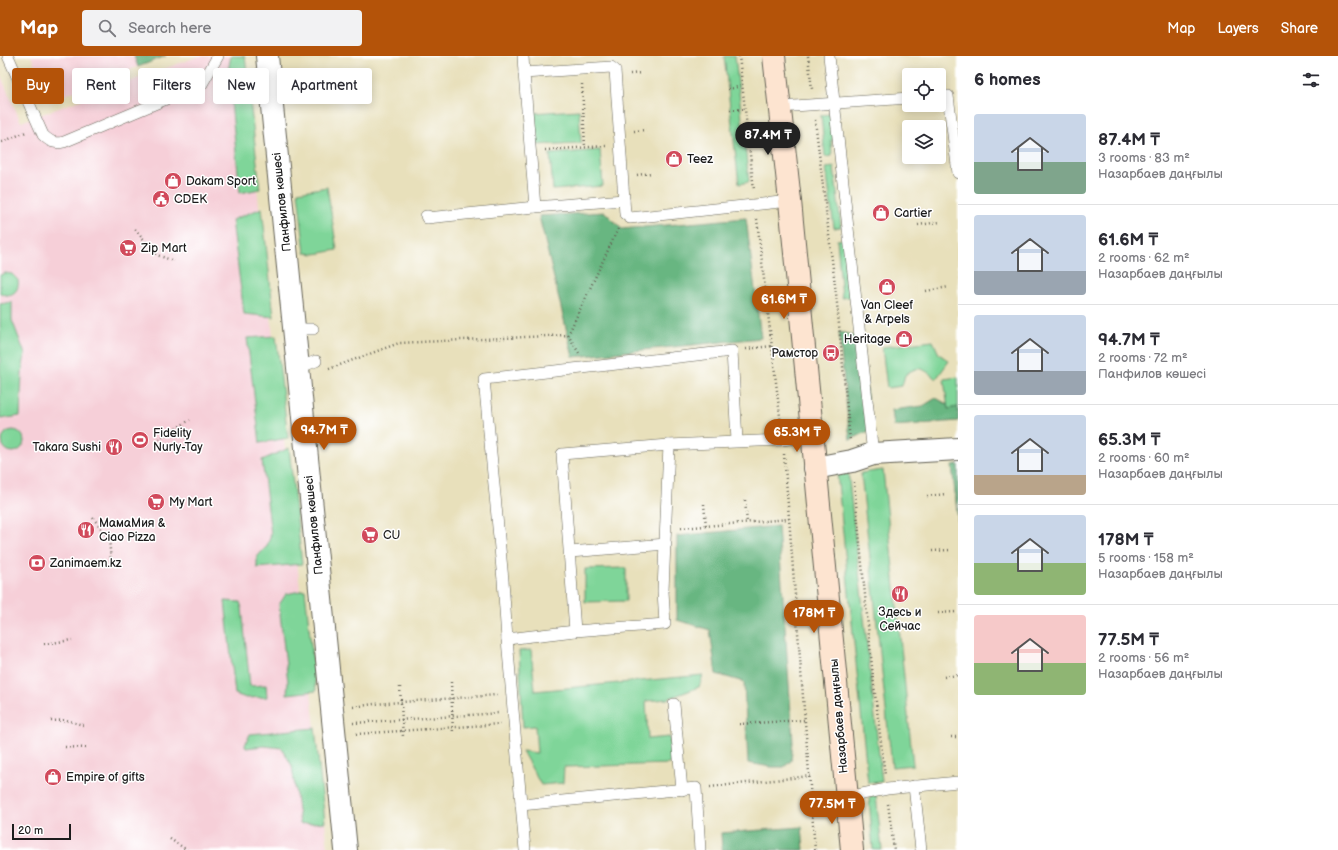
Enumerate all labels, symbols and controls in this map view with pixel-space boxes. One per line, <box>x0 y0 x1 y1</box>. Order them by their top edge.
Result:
search box <box>82 10 362 46</box>
text: Map <box>20 17 58 40</box>
icon: search <box>96 17 118 39</box>
text: Search here <box>128 19 211 38</box>
text: Map <box>1167 20 1195 37</box>
text: Layers <box>1217 20 1259 37</box>
text: Share <box>1281 20 1318 37</box>
chip: Buy <box>12 68 64 104</box>
chip: Rent <box>72 68 130 104</box>
chip: Filters <box>138 68 205 104</box>
chip: New <box>213 68 269 104</box>
chip: Apartment <box>277 68 372 104</box>
map controls <box>902 68 946 164</box>
button: locate <box>902 68 946 112</box>
icon: filters <box>1300 69 1322 91</box>
text: 6 homes <box>974 70 1041 90</box>
button: layers <box>902 120 946 164</box>
pin: 87.4M ₸ <box>731 122 805 156</box>
text: 87.4M ₸ <box>744 127 792 143</box>
icon: home <box>1006 130 1054 178</box>
text: 87.4M ₸ <box>1098 130 1160 150</box>
shop icon: Teez <box>664 149 684 169</box>
text: 3 rooms · 83 m² <box>1098 150 1190 166</box>
street label: Панфилов көшесі <box>269 152 295 252</box>
place label: Teez <box>687 152 713 167</box>
text: Назарбаев даңғылы <box>1098 166 1223 182</box>
shop icon: Dakam Sport <box>163 171 183 191</box>
place label: Dakam Sport <box>186 174 256 189</box>
public building icon: CDEK <box>151 189 171 209</box>
place label: CDEK <box>174 192 207 207</box>
shop icon: Cartier <box>871 203 891 223</box>
place label: Cartier <box>894 206 932 221</box>
text: 61.6M ₸ <box>1098 230 1158 250</box>
icon: home <box>1006 231 1054 279</box>
supermarket icon: Zip Mart <box>118 238 138 258</box>
place label: Zip Mart <box>140 241 187 256</box>
text: 2 rooms · 62 m² <box>1098 250 1190 266</box>
text: Назарбаев даңғылы <box>1098 266 1223 282</box>
shop icon: Van Cleef & Arpels <box>877 277 897 297</box>
pin: 61.6M ₸ <box>747 286 821 320</box>
text: 61.6M ₸ <box>761 291 807 307</box>
place label: Van Cleef & Arpels <box>861 298 913 327</box>
shop icon: Heritage <box>894 329 914 349</box>
text: 94.7M ₸ <box>1098 330 1160 350</box>
icon: home <box>1006 331 1054 379</box>
place label: Heritage <box>844 332 891 347</box>
bus stop icon: Рамстор <box>821 343 841 363</box>
place label: Рамстор <box>771 346 818 361</box>
text: 2 rooms · 72 m² <box>1098 350 1188 366</box>
text: Панфилов көшесі <box>1098 366 1206 382</box>
pin: 94.7M ₸ <box>287 417 361 451</box>
pin: 65.3M ₸ <box>760 419 834 453</box>
text: 94.7M ₸ <box>300 422 348 438</box>
text: 65.3M ₸ <box>773 424 821 440</box>
place label: Fidelity Nurly-Tay <box>153 426 203 455</box>
sports icon: Fidelity Nurly-Tay <box>130 430 150 450</box>
text: 65.3M ₸ <box>1098 430 1160 450</box>
icon: home <box>1006 431 1054 479</box>
restaurant icon: Takara Sushi <box>104 437 124 457</box>
place label: Takara Sushi <box>33 440 101 455</box>
text: 2 rooms · 60 m² <box>1098 450 1190 466</box>
text: Назарбаев даңғылы <box>1098 466 1223 482</box>
street label: Панфилов көшесі <box>301 475 327 575</box>
supermarket icon: My Mart <box>146 492 166 512</box>
place label: My Mart <box>169 495 213 510</box>
place label: МамаМия & Ciao Pizza <box>99 516 166 545</box>
restaurant icon: МамаМия & Ciao Pizza <box>76 520 96 540</box>
supermarket icon: CU <box>360 525 380 545</box>
place label: CU <box>383 528 400 543</box>
text: 178M ₸ <box>1098 530 1153 550</box>
icon: home <box>1006 531 1054 579</box>
text: 5 rooms · 158 m² <box>1098 550 1194 566</box>
bank icon: Zanimaem.kz <box>27 553 47 573</box>
place label: Zanimaem.kz <box>49 556 122 571</box>
text: Назарбаев даңғылы <box>1098 566 1223 582</box>
restaurant icon: Здесь и Сейчас <box>890 584 910 604</box>
pin: 178M ₸ <box>781 600 847 634</box>
text: 178M ₸ <box>793 605 835 621</box>
place label: Здесь и Сейчас <box>879 605 921 634</box>
text: 77.5M ₸ <box>1098 630 1159 650</box>
icon: home <box>1006 631 1054 679</box>
text: 2 rooms · 56 m² <box>1098 650 1189 666</box>
street label: Назарбаев даңғылы <box>827 658 851 774</box>
text: Назарбаев даңғылы <box>1098 666 1223 682</box>
shop icon: Empire of gifts <box>43 767 63 787</box>
place label: Empire of gifts <box>66 770 145 785</box>
pin: 77.5M ₸ <box>795 791 869 825</box>
text: 77.5M ₸ <box>809 796 855 812</box>
scale bar <box>12 822 71 841</box>
text: 20 m <box>18 824 43 837</box>

